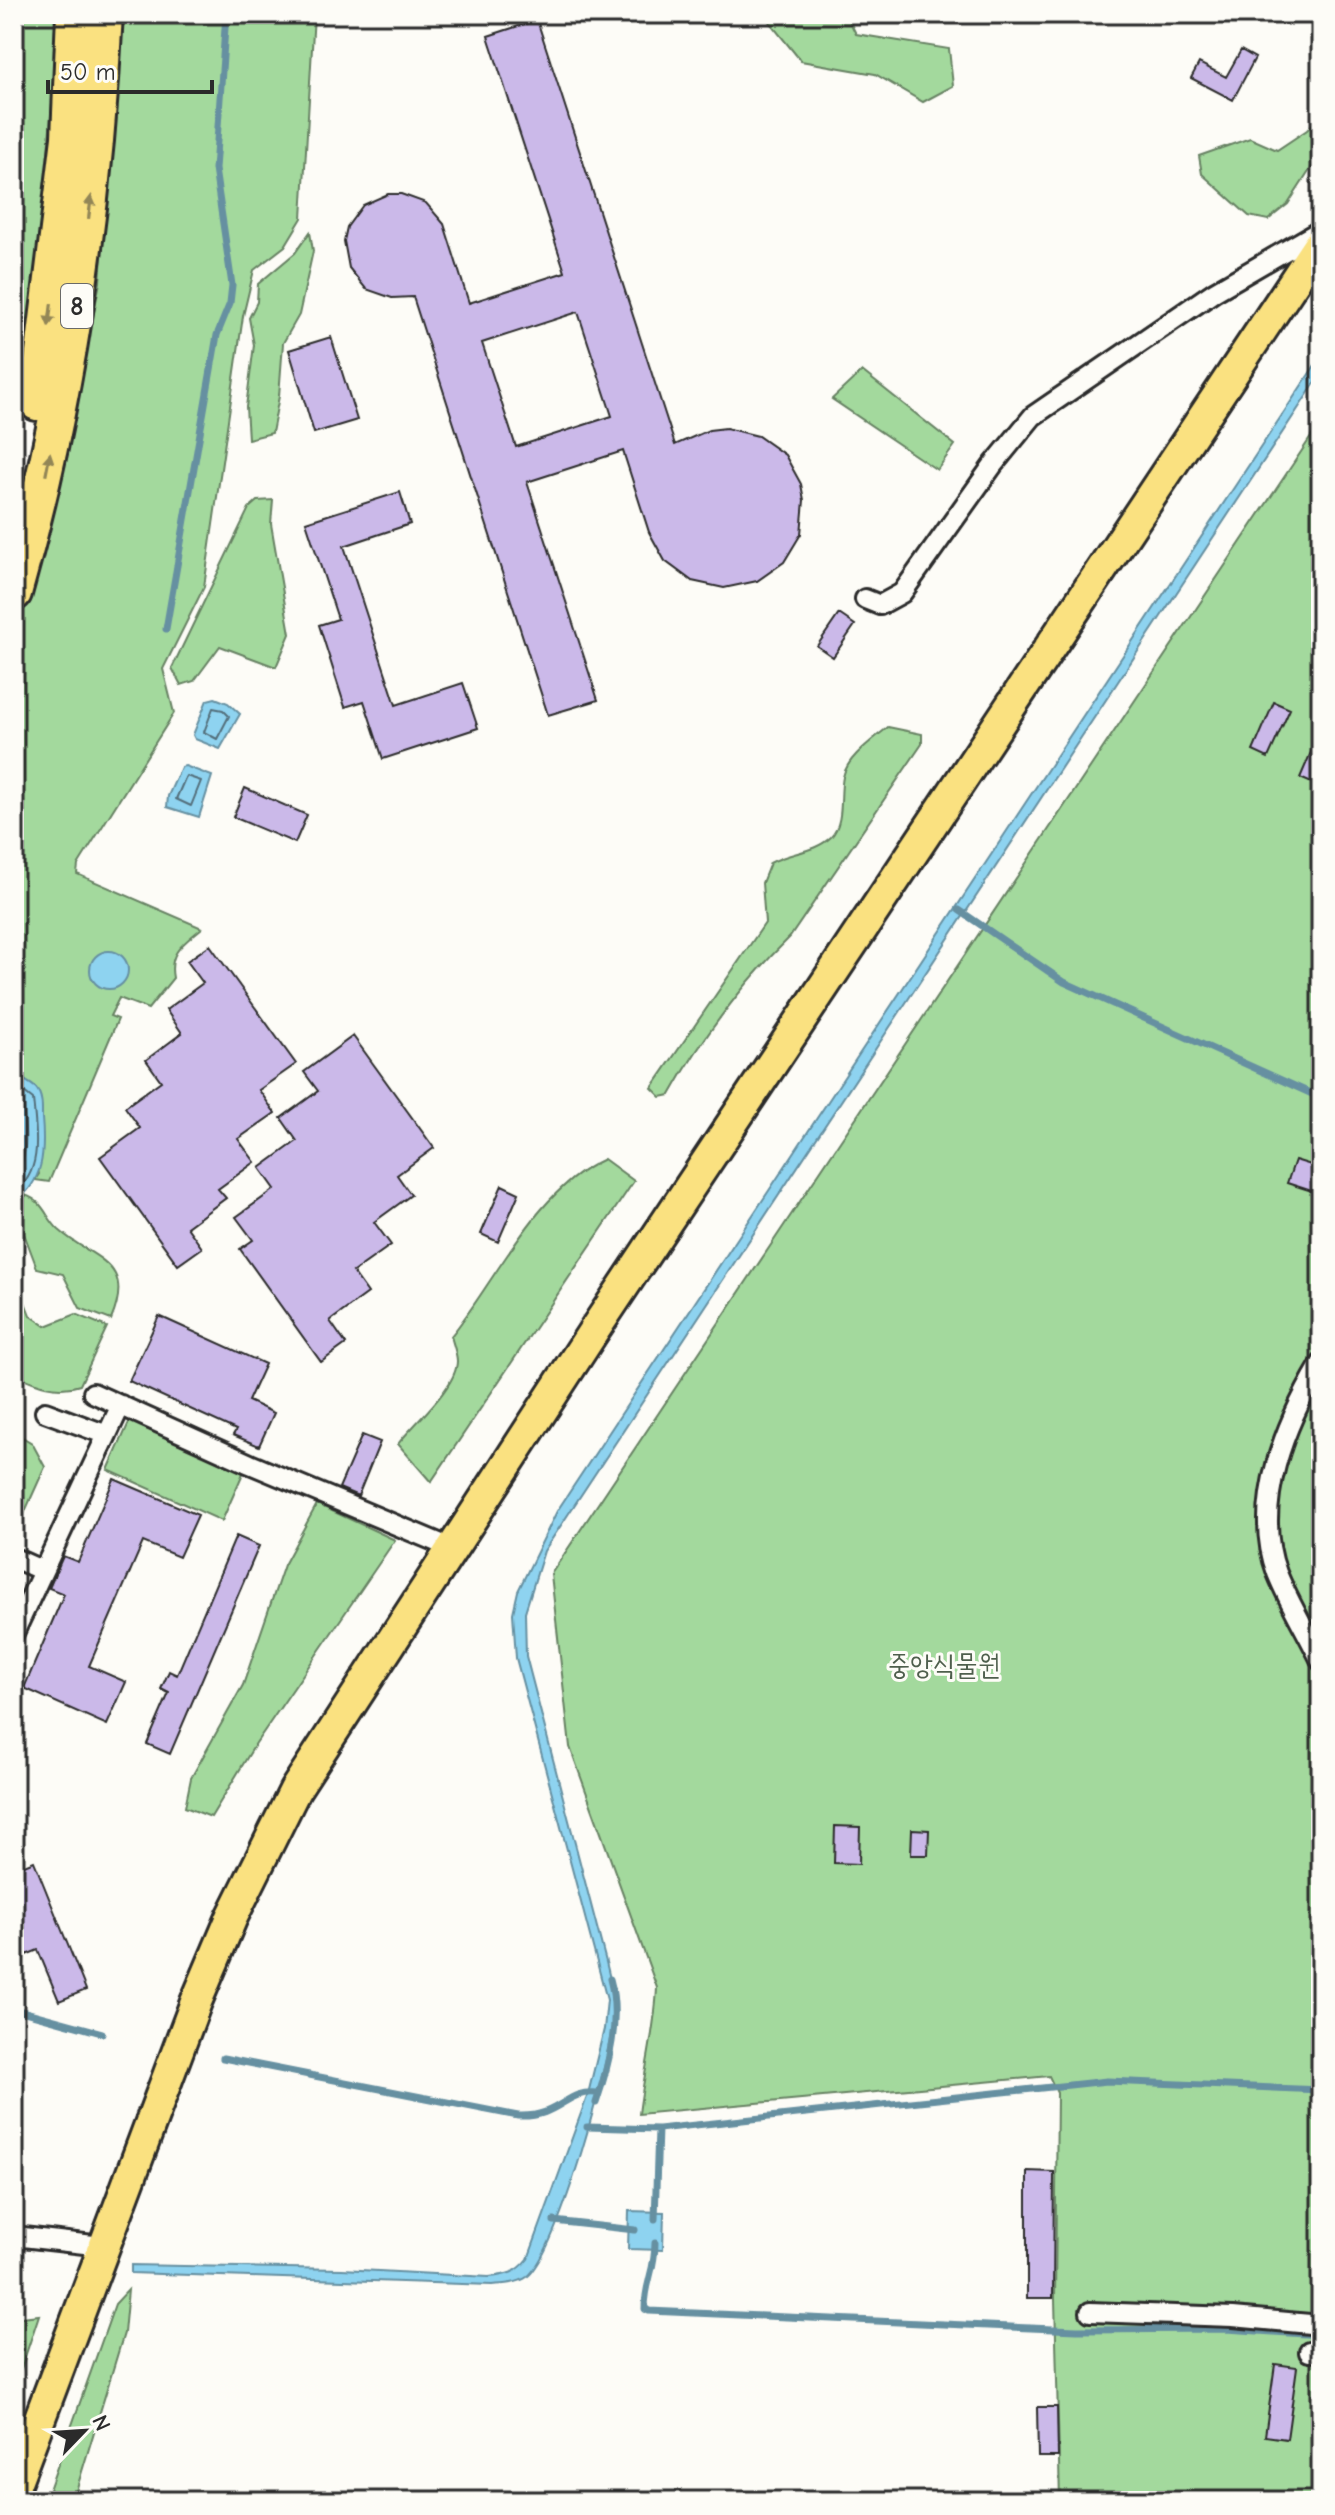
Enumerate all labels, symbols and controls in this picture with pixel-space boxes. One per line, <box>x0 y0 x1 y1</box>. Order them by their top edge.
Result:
scale bar <box>48 44 212 94</box>
text: 50 m <box>60 58 116 86</box>
one-way arrow <box>84 194 97 219</box>
road number: 8 <box>61 284 93 328</box>
one-way arrow <box>43 303 56 328</box>
one-way arrow <box>43 451 55 476</box>
park label: 중앙식물원 <box>888 1649 1000 1681</box>
north arrow <box>44 2391 124 2471</box>
text: N <box>86 2411 116 2435</box>

